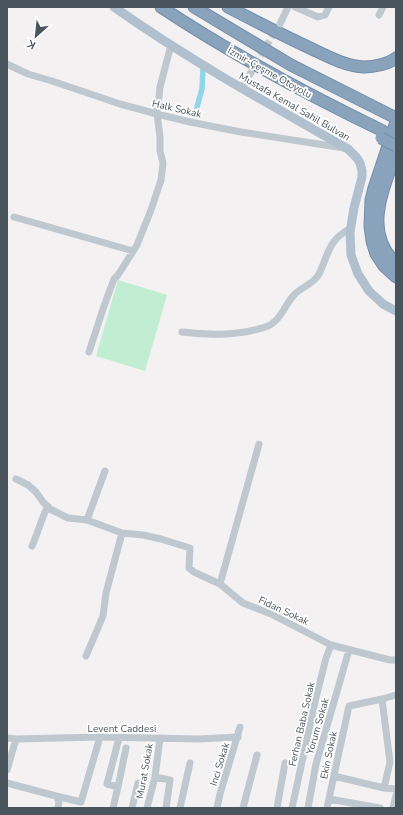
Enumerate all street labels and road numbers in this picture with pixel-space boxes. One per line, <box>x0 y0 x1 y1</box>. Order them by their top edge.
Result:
street label: İzmir-Çeşme Otoyolu <box>225 44 314 102</box>
street label: Mustafa Kemal Sahil Bulvarı <box>236 69 353 144</box>
street label: Halk Sokak <box>151 96 204 122</box>
street label: Fidan Sokak <box>256 593 312 629</box>
street label: Ferhan Baba Sokak <box>285 680 319 768</box>
street label: Yorum Sokak <box>303 696 333 757</box>
street label: Levent Caddesi <box>88 722 156 736</box>
street label: Ekin Sokak <box>317 729 341 780</box>
street label: Inci Sokak <box>207 740 233 788</box>
street label: Murat Sokak <box>133 741 157 800</box>

